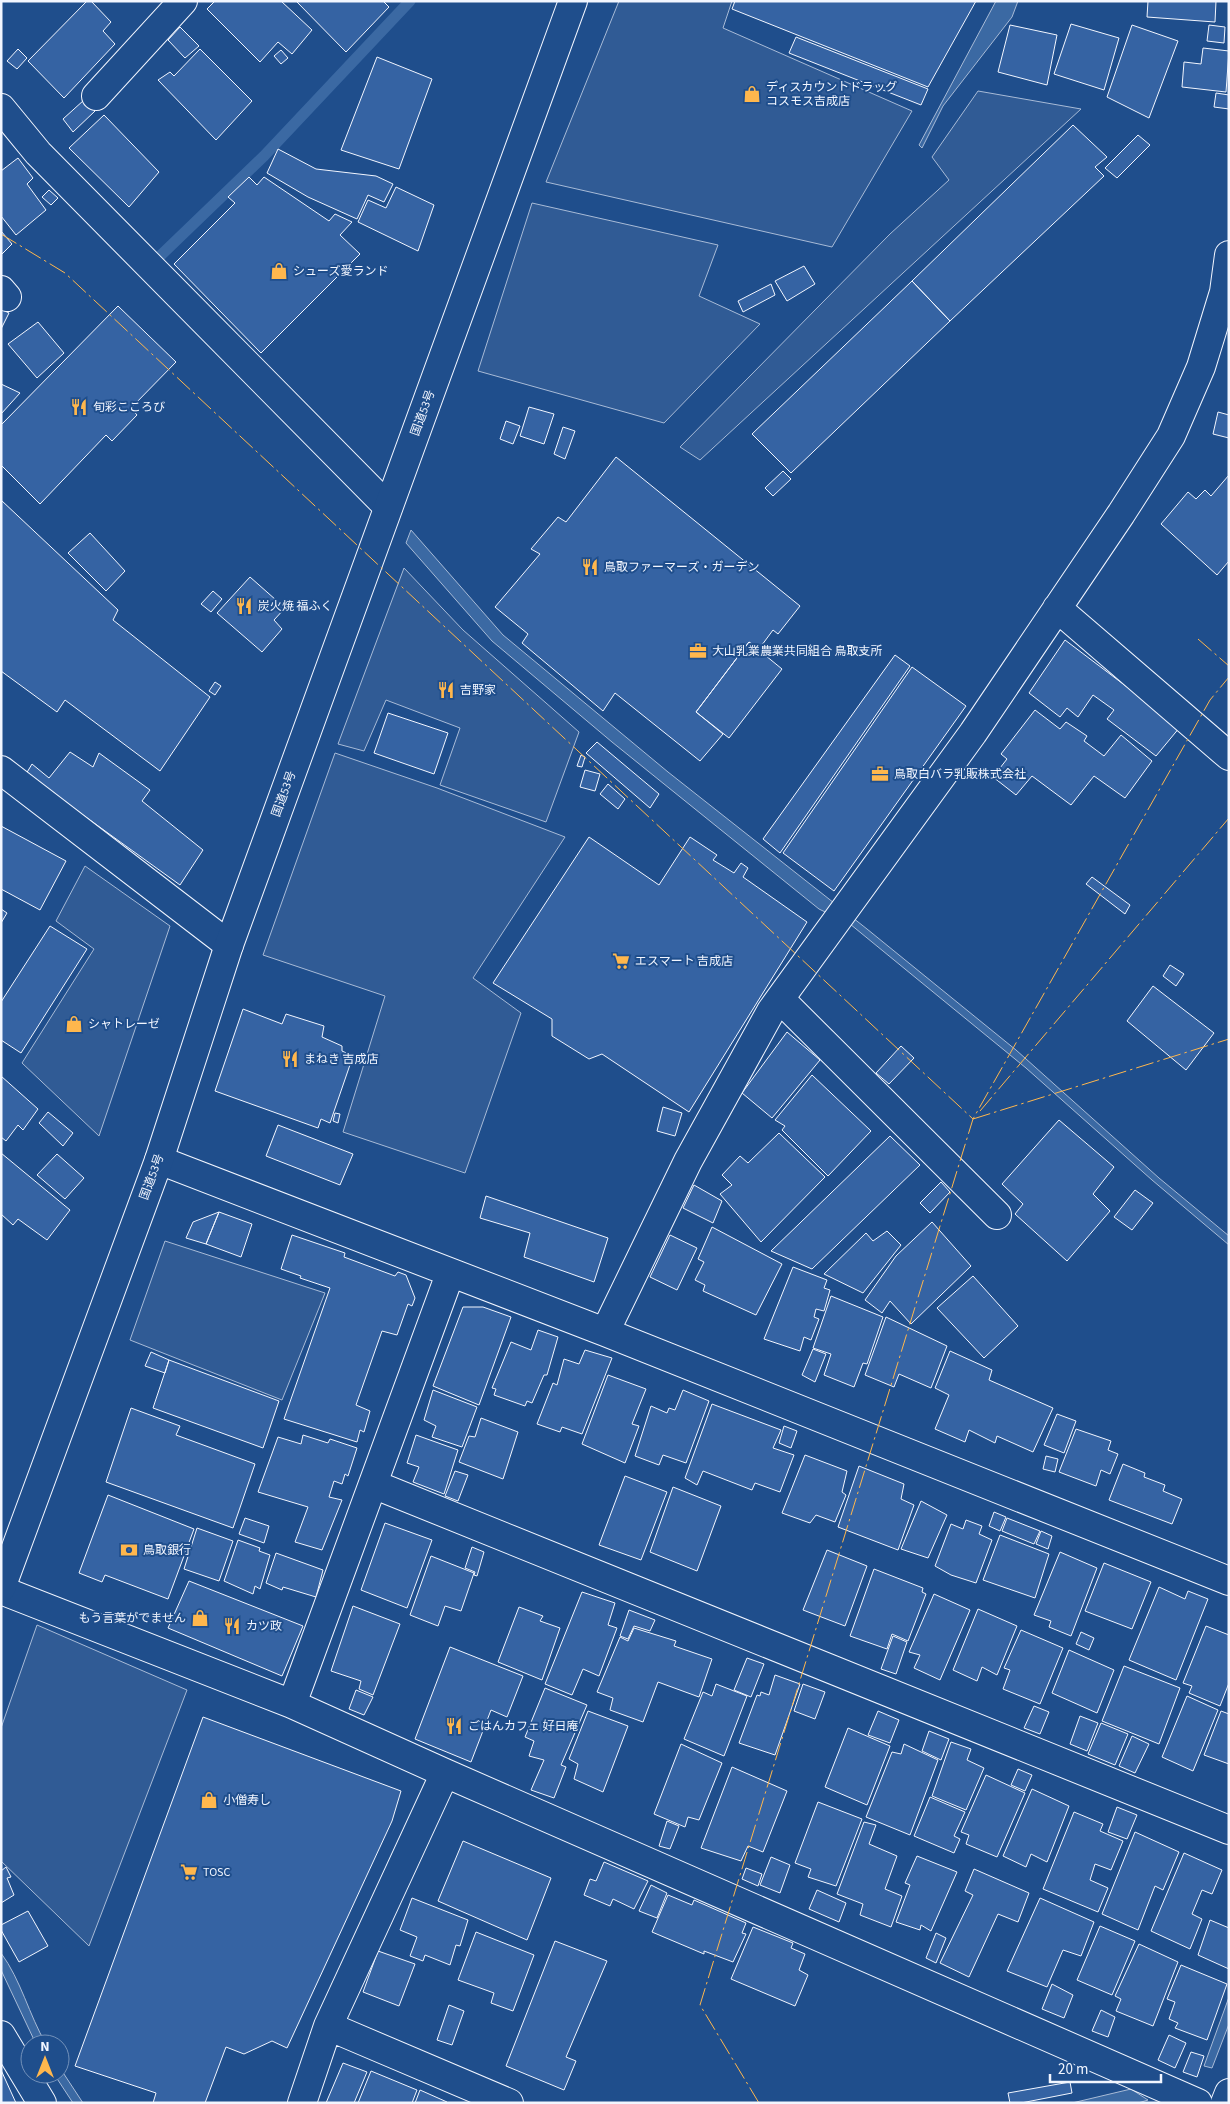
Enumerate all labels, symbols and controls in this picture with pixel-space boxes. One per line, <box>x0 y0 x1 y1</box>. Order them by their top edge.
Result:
place label: ディスカウントドラッグ コスモス吉成店 <box>766 79 897 110</box>
shop icon: ディスカウントドラッグ コスモス吉成店 <box>742 84 762 104</box>
shop icon: シューズ愛ランド <box>269 261 289 281</box>
place label: シューズ愛ランド <box>293 263 388 280</box>
street label: 国道53号 <box>407 388 439 438</box>
restaurant icon: 旬彩こころび <box>69 397 89 417</box>
place label: 旬彩こころび <box>93 399 165 416</box>
restaurant icon: 鳥取ファーマーズ・ガーデン <box>580 557 600 577</box>
place label: 鳥取ファーマーズ・ガーデン <box>604 559 759 576</box>
restaurant icon: 炭火焼 福ふく <box>234 596 254 616</box>
place label: 炭火焼 福ふく <box>258 598 332 615</box>
office icon: 大山乳業農業共同組合 鳥取支所 <box>688 641 708 661</box>
place label: 大山乳業農業共同組合 鳥取支所 <box>712 643 882 660</box>
restaurant icon: 吉野家 <box>436 680 456 700</box>
place label: 吉野家 <box>460 682 496 699</box>
office icon: 鳥取白バラ乳販株式会社 <box>870 764 890 784</box>
place label: 鳥取白バラ乳販株式会社 <box>894 766 1026 783</box>
street label: 国道53号 <box>268 769 300 819</box>
supermarket icon: エスマート 吉成店 <box>611 951 631 971</box>
place label: エスマート 吉成店 <box>635 953 733 970</box>
shop icon: シャトレーゼ <box>64 1014 84 1034</box>
place label: シャトレーゼ <box>88 1016 160 1033</box>
restaurant icon: まねき 吉成店 <box>280 1049 300 1069</box>
place label: まねき 吉成店 <box>304 1051 378 1068</box>
street label: 国道53号 <box>136 1152 168 1202</box>
bank icon: 鳥取銀行 <box>119 1540 139 1560</box>
place label: 鳥取銀行 <box>143 1542 191 1559</box>
shop icon: もう言葉がでません <box>190 1608 210 1628</box>
place label: もう言葉がでません <box>79 1610 186 1627</box>
restaurant icon: カツ政 <box>222 1616 242 1636</box>
place label: カツ政 <box>246 1618 282 1635</box>
restaurant icon: ごはんカフェ 好日庵 <box>444 1716 464 1736</box>
place label: ごはんカフェ 好日庵 <box>468 1718 578 1735</box>
shop icon: 小僧寿し <box>199 1790 219 1810</box>
place label: 小僧寿し <box>223 1792 271 1809</box>
supermarket icon: TOSC <box>179 1862 199 1882</box>
place label: TOSC <box>203 1864 231 1881</box>
north arrow <box>20 2034 70 2084</box>
text: N <box>40 2037 50 2057</box>
scale bar <box>1050 2052 1161 2084</box>
text: 20 m <box>1058 2059 1088 2080</box>

